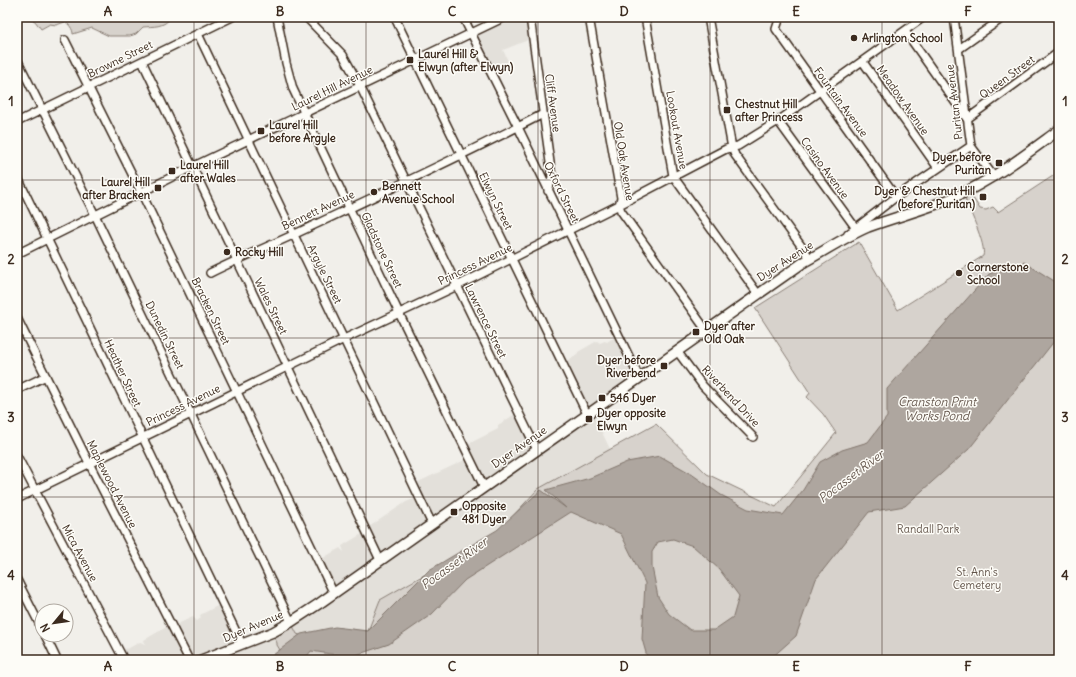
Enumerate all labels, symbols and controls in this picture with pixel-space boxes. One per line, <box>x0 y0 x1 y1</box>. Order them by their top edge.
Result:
text: A <box>104 3 113 20</box>
text: B <box>276 3 285 20</box>
text: C <box>448 3 457 20</box>
text: D <box>619 3 629 20</box>
text: E <box>792 3 800 20</box>
text: F <box>964 3 972 20</box>
place label: Arlington School <box>862 31 943 46</box>
marker: Arlington School <box>849 33 859 43</box>
street label: Browne Street <box>85 37 155 81</box>
place label: Laurel Hill & Elwyn (after Elwyn) <box>418 47 514 75</box>
street label: Queen Street <box>977 52 1038 102</box>
marker: Laurel Hill & Elwyn (after Elwyn) <box>405 55 415 65</box>
street label: Laurel Hill Avenue <box>289 62 375 114</box>
street label: Meadow Avenue <box>874 62 932 138</box>
street label: Puritan Avenue <box>942 63 966 140</box>
street label: Fountain Avenue <box>811 64 871 140</box>
street label: Cliff Avenue <box>542 73 564 133</box>
street label: Lookout Avenue <box>663 90 691 170</box>
text: 1 <box>8 93 14 110</box>
text: 1 <box>1062 93 1068 110</box>
place label: Chestnut Hill after Princess <box>735 97 803 124</box>
marker: Chestnut Hill after Princess <box>722 105 732 115</box>
place label: Laurel Hill before Argyle <box>269 118 336 146</box>
street label: Old Oak Avenue <box>611 120 637 202</box>
marker: Laurel Hill before Argyle <box>256 126 266 136</box>
street label: Casino Avenue <box>798 134 852 202</box>
place label: Dyer before Puritan <box>932 150 992 177</box>
place label: Laurel Hill after Wales <box>180 158 236 185</box>
marker: Dyer before Puritan <box>994 158 1004 168</box>
street label: Oxford Street <box>541 159 583 225</box>
marker: Laurel Hill after Wales <box>167 166 177 176</box>
street label: Elwyn Street <box>476 170 516 232</box>
place label: Laurel Hill after Bracken <box>82 175 151 202</box>
place label: Bennett Avenue School <box>382 179 454 206</box>
marker: Laurel Hill after Bracken <box>153 183 163 193</box>
place label: Dyer & Chestnut Hill (before Puritan) <box>874 184 976 212</box>
street label: Bennett Avenue <box>279 187 357 233</box>
marker: Bennett Avenue School <box>369 187 379 197</box>
marker: Dyer & Chestnut Hill (before Puritan) <box>978 192 988 202</box>
street label: Gladstone Street <box>358 210 406 291</box>
street label: Dyer Avenue <box>754 238 816 284</box>
street label: Princess Avenue <box>436 240 514 288</box>
street label: Argyle Street <box>305 242 345 306</box>
place label: Rocky Hill <box>235 245 283 260</box>
marker: Rocky Hill <box>222 247 232 257</box>
text: 2 <box>7 251 15 268</box>
text: 2 <box>1061 251 1069 268</box>
place label: Cornerstone School <box>967 260 1029 287</box>
marker: Cornerstone School <box>954 268 964 278</box>
street label: Bracken Street <box>189 275 233 347</box>
street label: Wales Street <box>251 275 291 337</box>
street label: Lawrence Street <box>462 282 510 361</box>
street label: Dunedin Street <box>143 299 188 371</box>
place label: Dyer after Old Oak <box>704 319 755 346</box>
marker: Dyer after Old Oak <box>691 327 701 337</box>
street label: Heather Street <box>101 337 145 409</box>
place label: Dyer before Riverbend <box>597 353 657 380</box>
marker: Dyer before Riverbend <box>659 361 669 371</box>
street label: Riverbend Drive <box>699 362 763 430</box>
street label: Princess Avenue <box>144 381 222 429</box>
place label: 546 Dyer <box>610 391 657 406</box>
marker: 546 Dyer <box>597 393 607 403</box>
water label: Cranston Print Works Pond <box>898 394 978 423</box>
place label: Dyer opposite Elwyn <box>597 406 666 434</box>
text: 3 <box>7 409 15 426</box>
text: 3 <box>1061 409 1069 426</box>
marker: Dyer opposite Elwyn <box>584 414 594 424</box>
street label: Dyer Avenue <box>489 423 549 471</box>
street label: Maplewood Avenue <box>84 438 140 530</box>
water label: Pocasset River <box>815 445 888 506</box>
place label: Opposite 481 Dyer <box>462 499 507 527</box>
marker: Opposite 481 Dyer <box>449 507 459 517</box>
street label: Mica Avenue <box>59 522 101 584</box>
park label: Randall Park <box>897 522 960 536</box>
water label: Pocasset River <box>418 533 492 592</box>
park label: St. Ann's Cemetery <box>953 565 1001 592</box>
text: 4 <box>7 567 15 584</box>
text: 4 <box>1061 567 1069 584</box>
north arrow <box>34 603 74 643</box>
street label: Dyer Avenue <box>221 607 285 645</box>
text: N <box>37 621 53 635</box>
text: A <box>104 658 113 675</box>
text: B <box>276 658 285 675</box>
text: C <box>448 658 457 675</box>
text: D <box>619 658 629 675</box>
text: E <box>792 658 800 675</box>
text: F <box>964 658 972 675</box>

